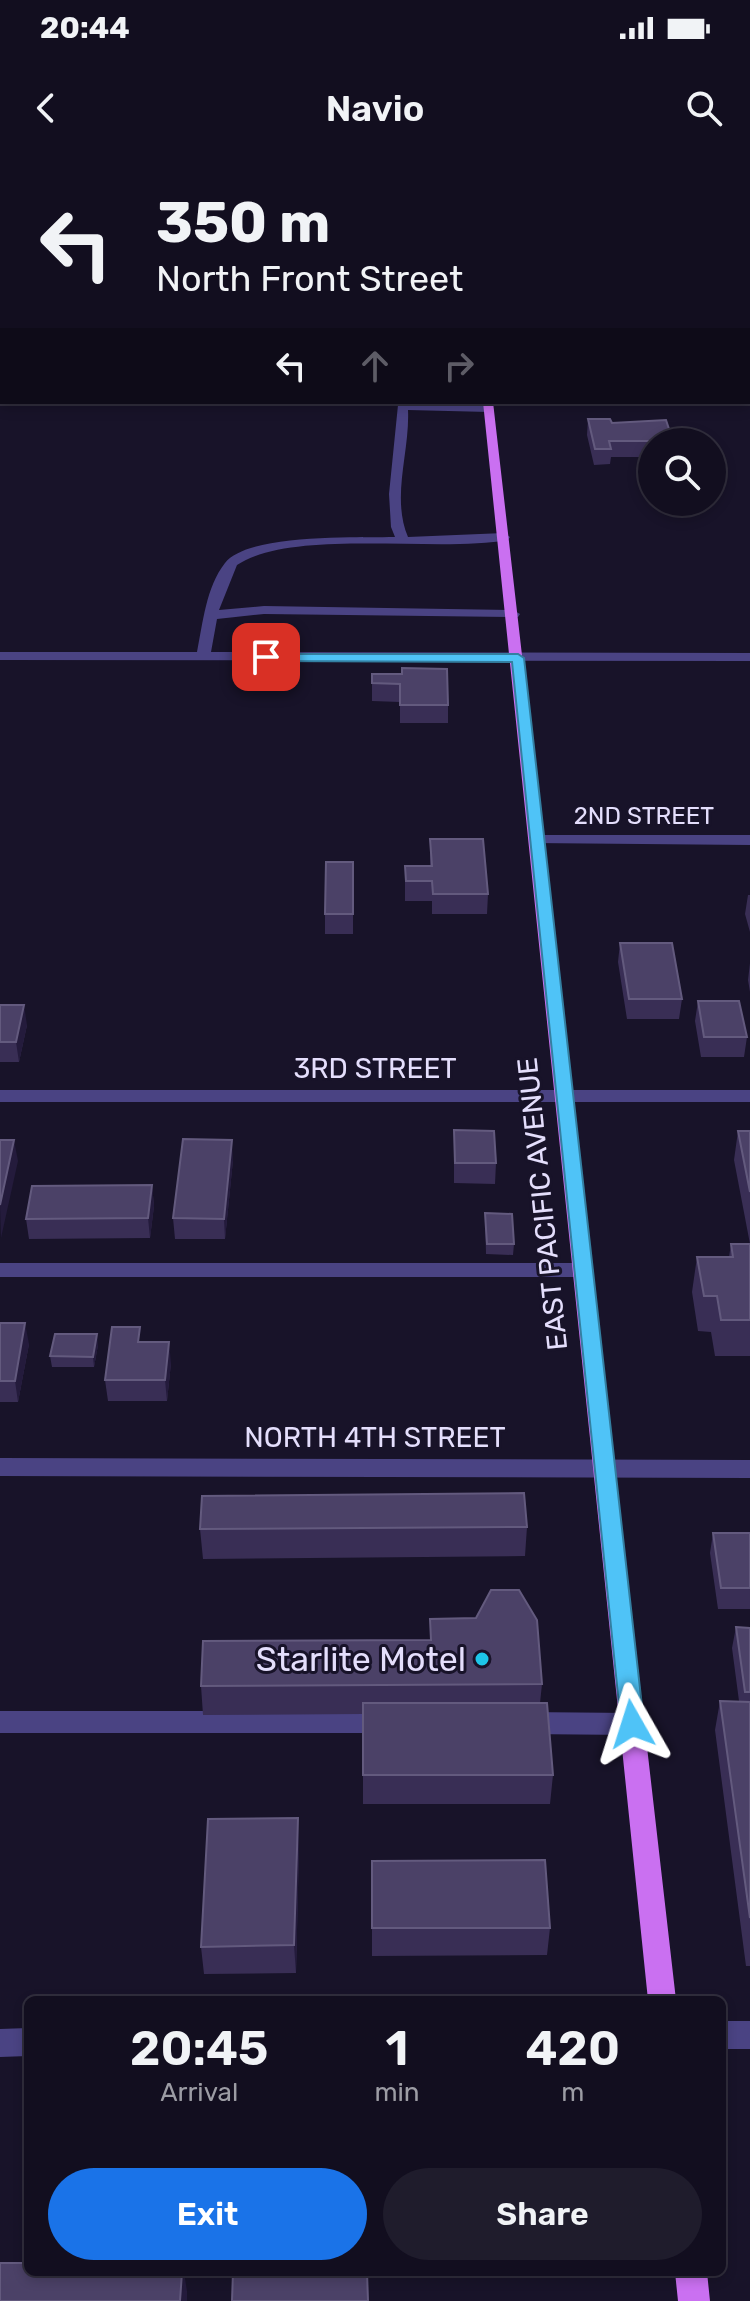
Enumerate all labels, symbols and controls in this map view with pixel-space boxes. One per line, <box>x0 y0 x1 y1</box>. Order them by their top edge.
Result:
text: 20:44 <box>40 10 130 46</box>
icon: back <box>24 86 68 130</box>
icon: search <box>682 86 726 130</box>
text: Navio <box>326 87 424 130</box>
text: 350 m <box>156 190 330 256</box>
icon: left <box>24 192 128 296</box>
text: North Front Street <box>156 257 463 300</box>
icon: left <box>269 344 313 388</box>
icon: ahead <box>353 344 397 388</box>
icon: right <box>437 344 481 388</box>
map controls <box>638 428 726 516</box>
button: search <box>638 428 726 516</box>
pin <box>232 623 300 691</box>
icon: arrive <box>244 635 288 679</box>
street label: 2ND STREET <box>574 802 714 830</box>
street label: 3RD STREET <box>293 1052 457 1085</box>
street label: EAST PACIFIC AVENUE <box>511 1056 574 1352</box>
street label: NORTH 4TH STREET <box>244 1421 506 1454</box>
place label: Starlite Motel <box>256 1639 466 1680</box>
marker: Starlite Motel <box>473 1650 491 1668</box>
position arrow <box>590 1682 674 1766</box>
text: 20:45 <box>130 2020 268 2077</box>
text: 1 <box>385 2020 408 2077</box>
text: 420 <box>526 2020 620 2077</box>
text: Arrival <box>160 2077 238 2108</box>
text: min <box>374 2077 420 2108</box>
text: m <box>561 2077 584 2108</box>
button: Exit <box>48 2168 367 2260</box>
button: Share <box>383 2168 702 2260</box>

